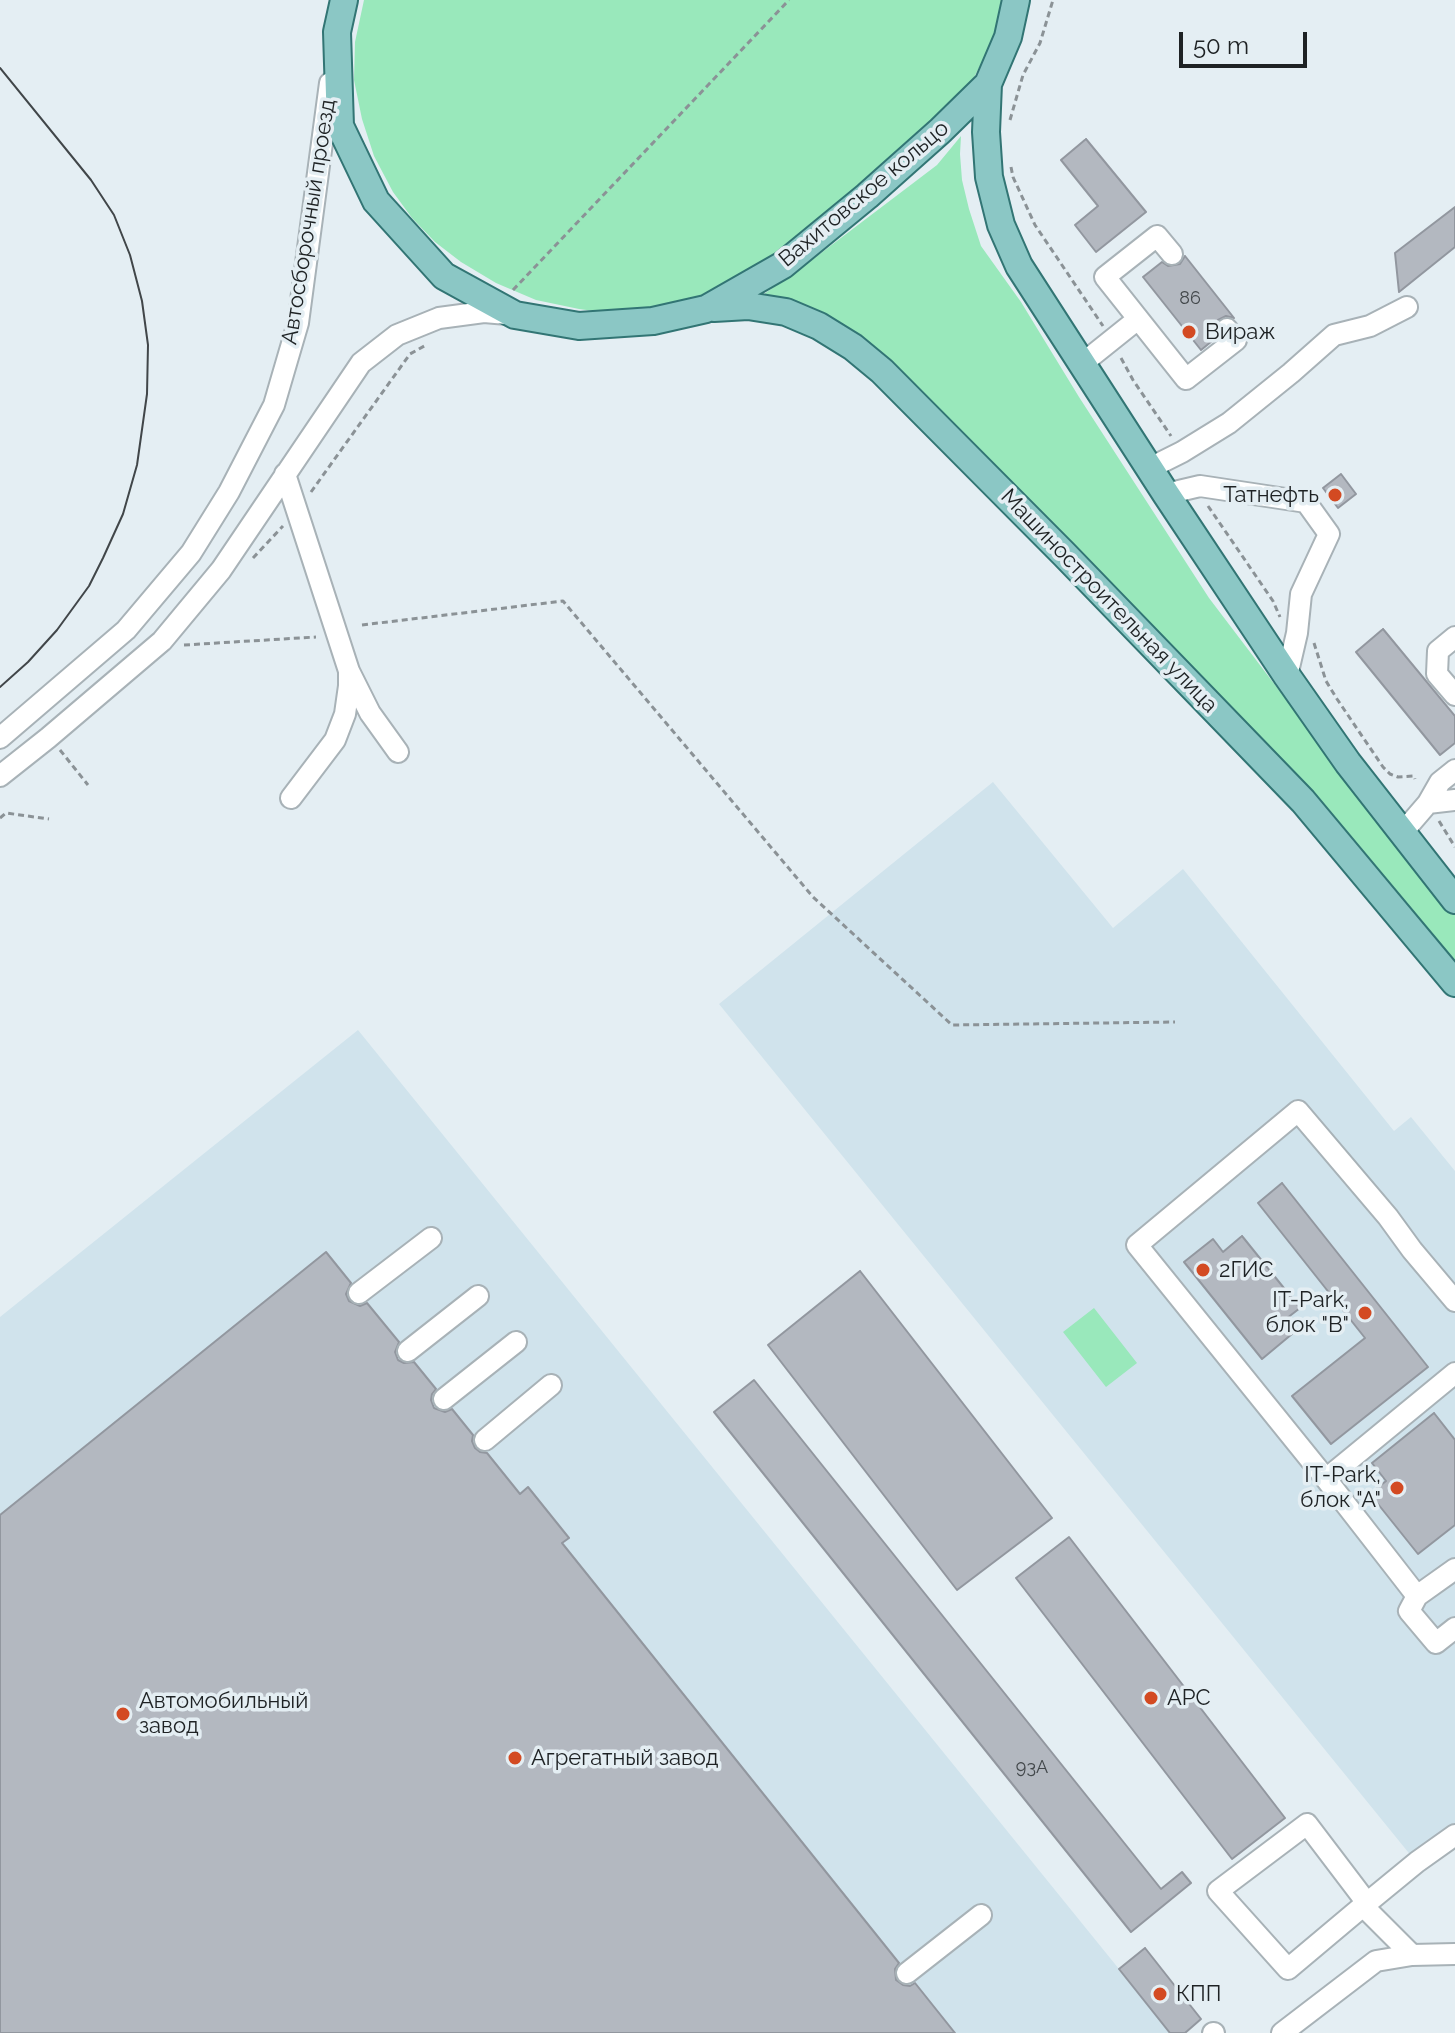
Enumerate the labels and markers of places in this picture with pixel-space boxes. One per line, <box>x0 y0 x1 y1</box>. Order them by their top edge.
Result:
place label: Вираж <box>1205 319 1276 345</box>
marker: Вираж <box>1180 323 1198 341</box>
place label: Татнефть <box>1223 482 1319 508</box>
marker: Татнефть <box>1326 486 1344 504</box>
place label: 2ГИС <box>1219 1257 1274 1283</box>
marker: 2ГИС <box>1194 1261 1212 1279</box>
place label: IT-Park, блок "В" <box>1265 1287 1349 1338</box>
marker: IT-Park, блок "В" <box>1356 1304 1374 1322</box>
place label: IT-Park, блок "А" <box>1300 1462 1381 1514</box>
marker: IT-Park, блок "А" <box>1388 1479 1406 1497</box>
place label: АРС <box>1167 1685 1211 1711</box>
place label: Автомобильный завод <box>139 1688 308 1740</box>
marker: АРС <box>1142 1689 1160 1707</box>
marker: Автомобильный завод <box>114 1705 132 1723</box>
place label: Агрегатный завод <box>531 1745 719 1771</box>
marker: Агрегатный завод <box>506 1749 524 1767</box>
place label: КПП <box>1176 1981 1221 2007</box>
marker: КПП <box>1151 1985 1169 2003</box>

